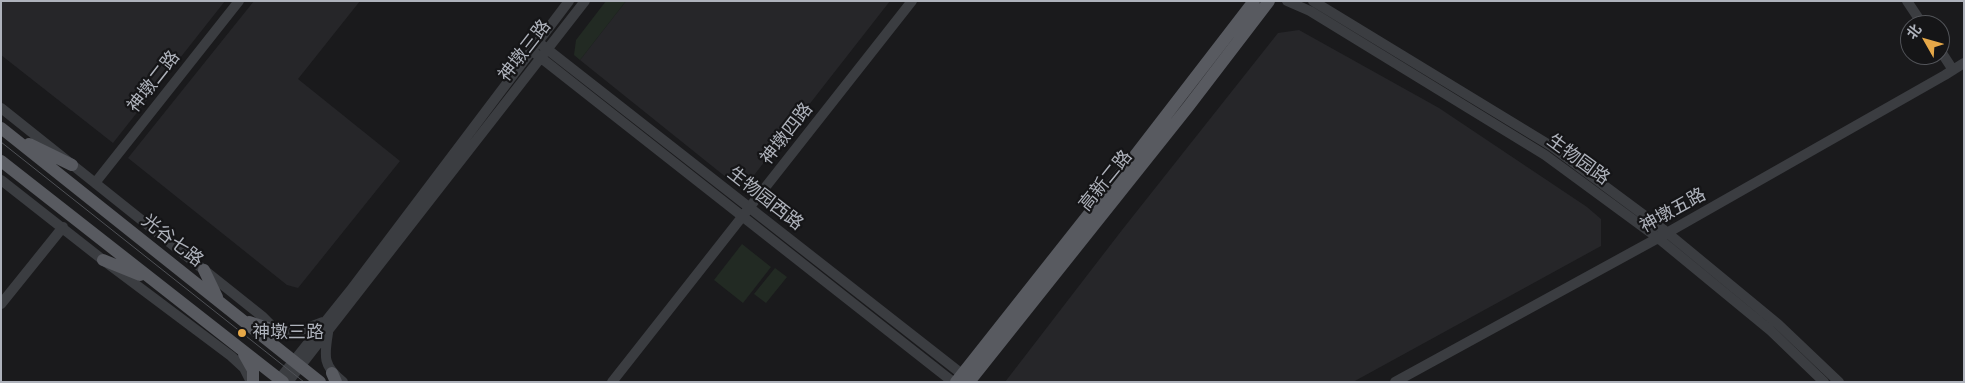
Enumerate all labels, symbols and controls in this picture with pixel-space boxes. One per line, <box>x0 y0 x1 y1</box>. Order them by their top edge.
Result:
north arrow <box>1900 15 1950 65</box>
street label: 神墩三路 <box>494 16 556 86</box>
text: 北 <box>1903 21 1925 42</box>
street label: 神墩二路 <box>123 47 185 117</box>
street label: 神墩四路 <box>756 99 818 169</box>
street label: 生物园路 <box>1543 130 1613 190</box>
street label: 高新二路 <box>1075 146 1137 216</box>
street label: 生物园西路 <box>723 163 807 235</box>
street label: 神墩五路 <box>1636 184 1710 238</box>
street label: 光谷七路 <box>137 210 207 272</box>
place label: 神墩三路 <box>252 322 324 344</box>
marker: 神墩三路 <box>236 327 248 339</box>

